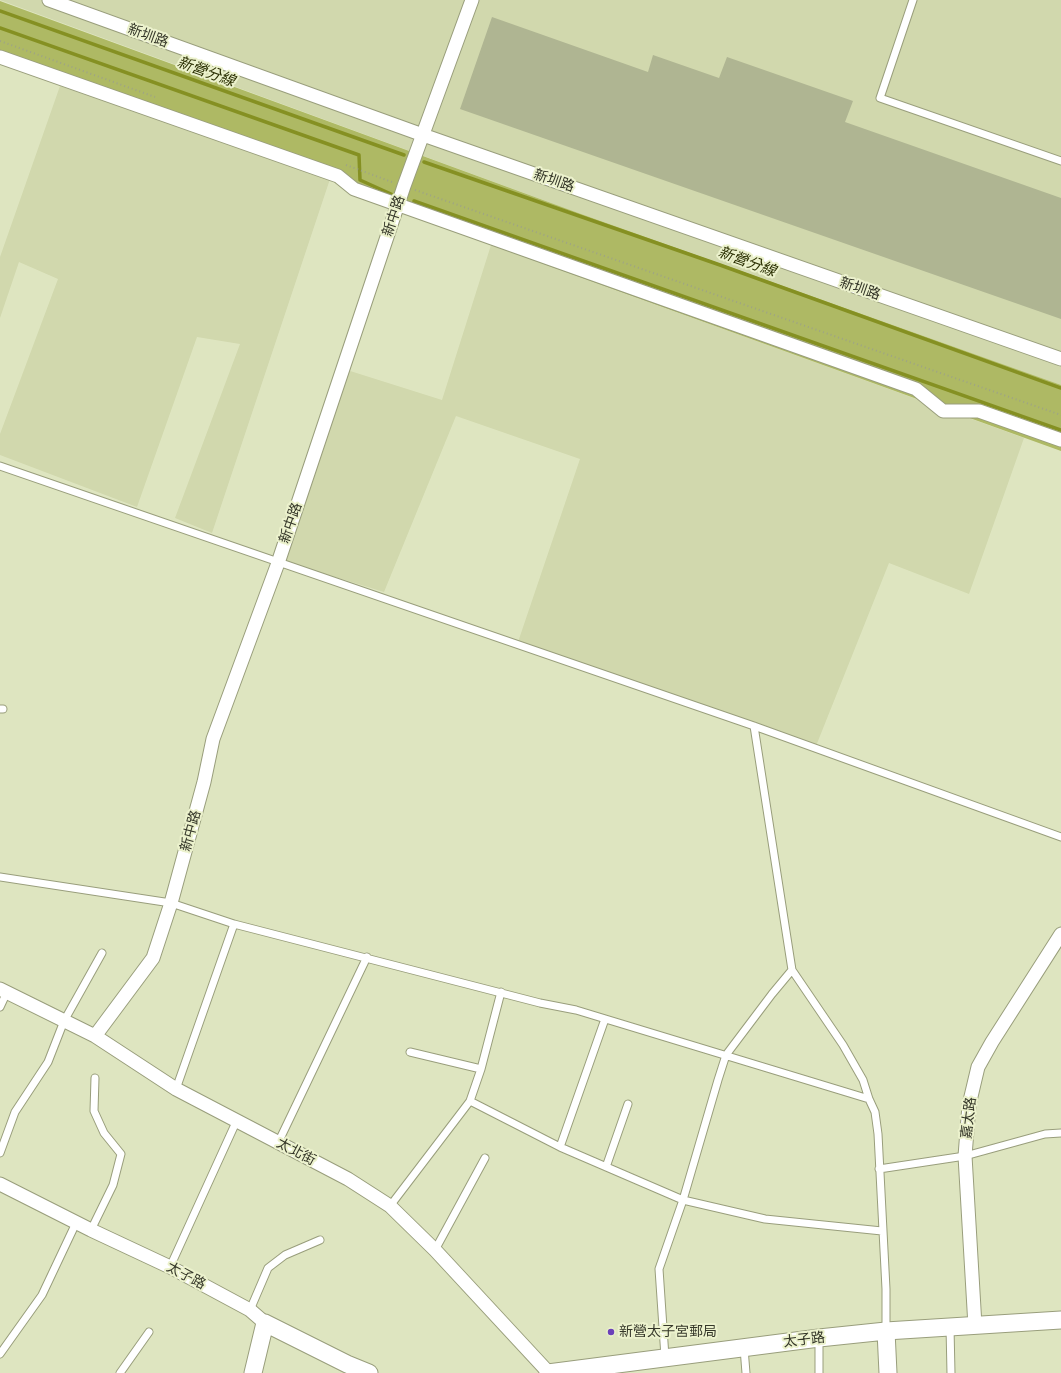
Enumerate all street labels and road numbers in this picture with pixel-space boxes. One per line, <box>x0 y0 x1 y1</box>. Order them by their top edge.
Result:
street label: 新圳路 <box>125 21 171 51</box>
street label: 新圳路 <box>531 166 577 196</box>
street label: 新中路 <box>380 193 408 239</box>
street label: 新圳路 <box>837 274 883 304</box>
street label: 新中路 <box>276 500 306 546</box>
street label: 新中路 <box>177 809 205 853</box>
street label: 嘉太路 <box>958 1096 980 1140</box>
street label: 太北街 <box>274 1135 318 1169</box>
street label: 太子路 <box>164 1259 208 1293</box>
street label: 太子路 <box>782 1329 826 1351</box>

